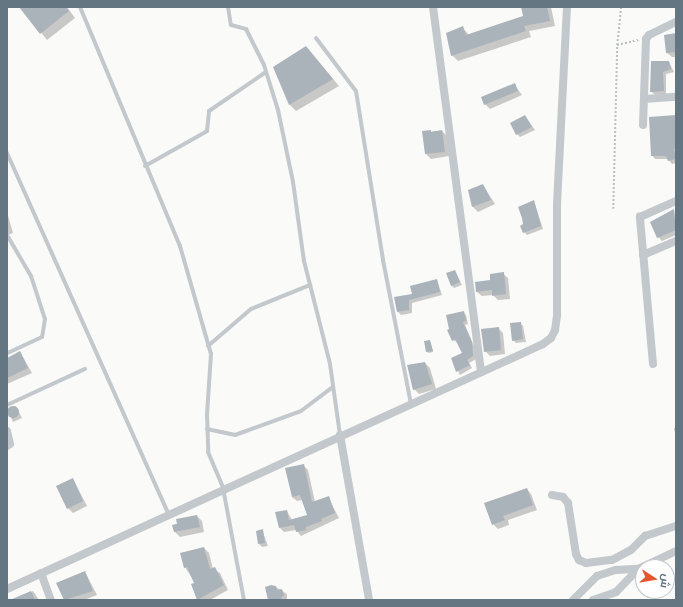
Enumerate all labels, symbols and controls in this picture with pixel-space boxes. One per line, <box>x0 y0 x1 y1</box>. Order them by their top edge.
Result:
north arrow <box>635 559 675 599</box>
text: ش <box>657 573 675 590</box>

